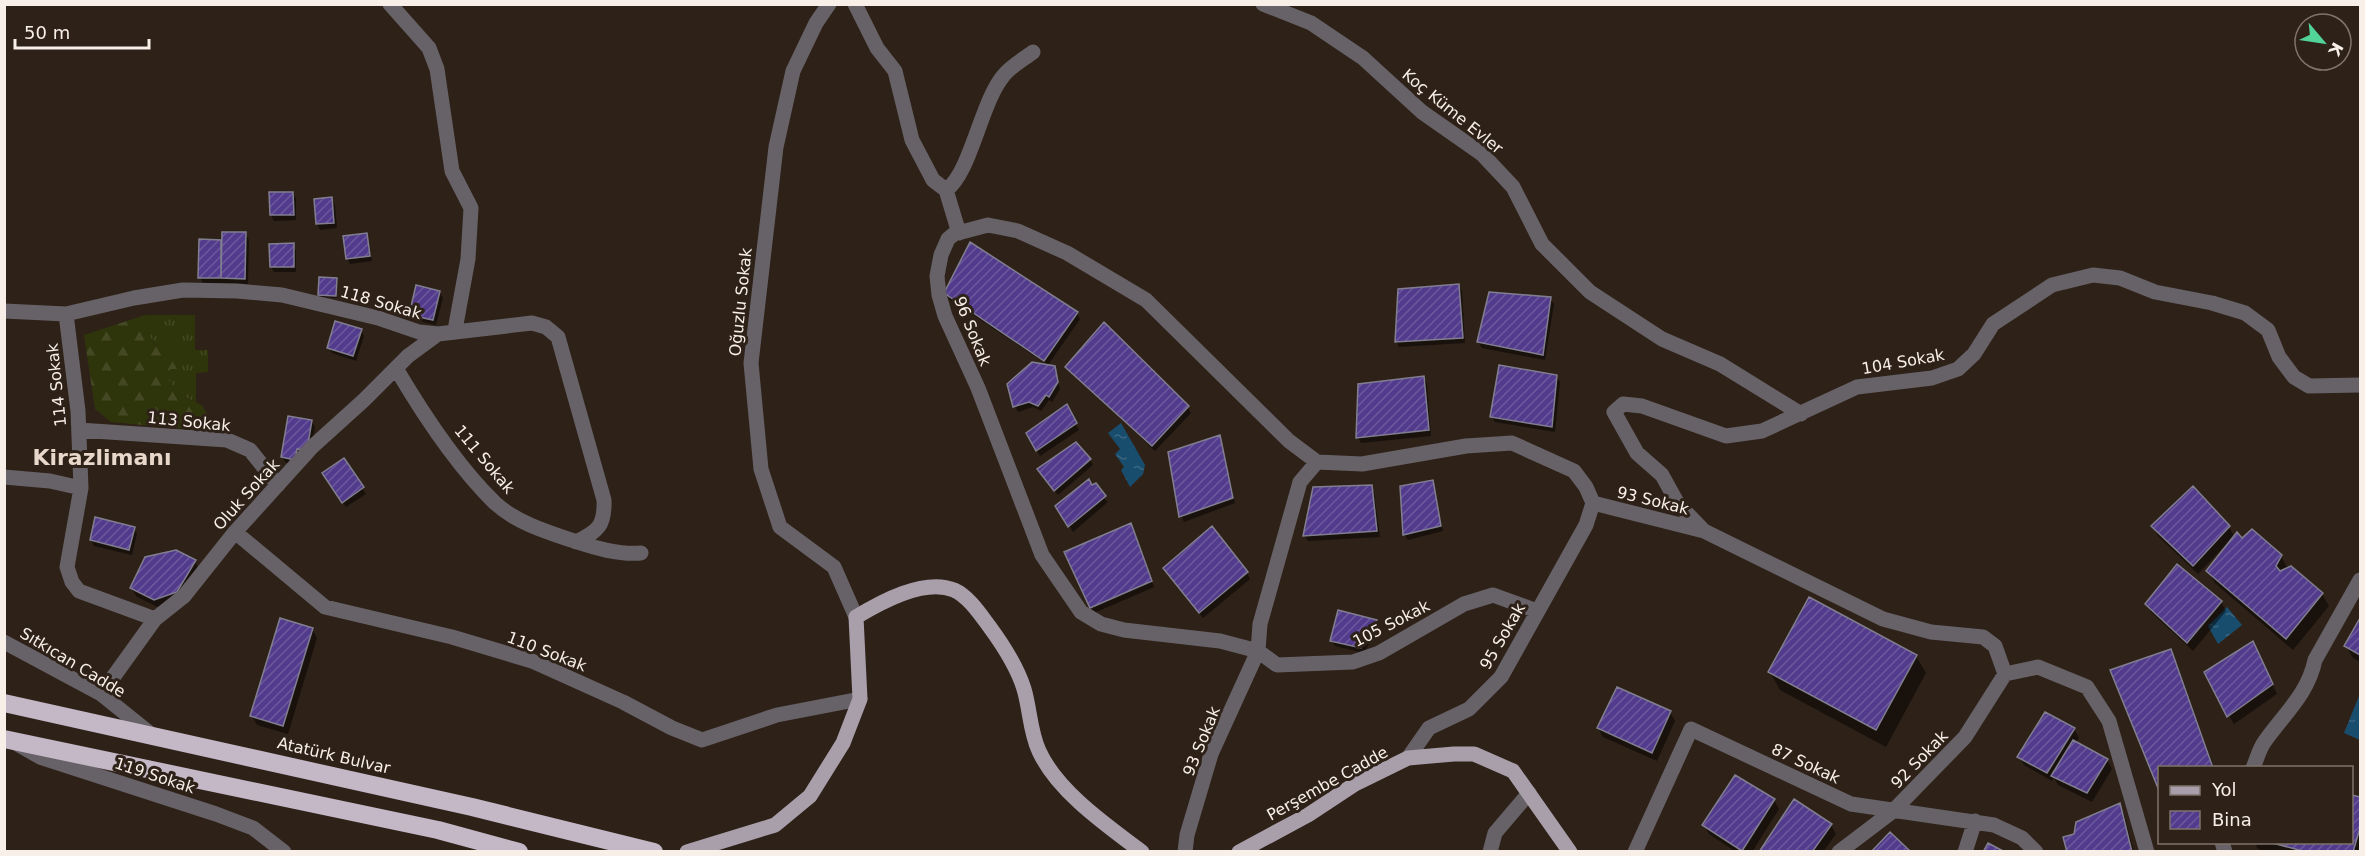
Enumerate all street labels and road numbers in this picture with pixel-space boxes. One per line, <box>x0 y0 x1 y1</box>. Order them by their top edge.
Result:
street label: Koç Küme Evler <box>1398 65 1507 158</box>
street label: Oğuzlu Sokak <box>725 246 756 357</box>
street label: 118 Sokak <box>338 282 424 323</box>
street label: 96 Sokak <box>950 294 995 369</box>
street label: 114 Sokak <box>43 342 70 428</box>
street label: 104 Sokak <box>1860 345 1947 378</box>
street label: 113 Sokak <box>146 408 232 435</box>
street label: 111 Sokak <box>450 421 519 498</box>
street label: Oluk Sokak <box>209 454 284 534</box>
street label: 93 Sokak <box>1615 482 1692 519</box>
street label: 105 Sokak <box>1350 596 1433 651</box>
street label: 95 Sokak <box>1476 599 1529 673</box>
street label: Sıtkıcan Cadde <box>17 623 129 701</box>
street label: 110 Sokak <box>504 628 590 676</box>
street label: 93 Sokak <box>1179 703 1224 779</box>
street label: 92 Sokak <box>1887 726 1952 792</box>
street label: Atatürk Bulvar <box>275 733 393 778</box>
street label: 87 Sokak <box>1768 739 1844 788</box>
street label: Perşembe Cadde <box>1263 742 1391 825</box>
street label: 119 Sokak <box>112 754 198 798</box>

